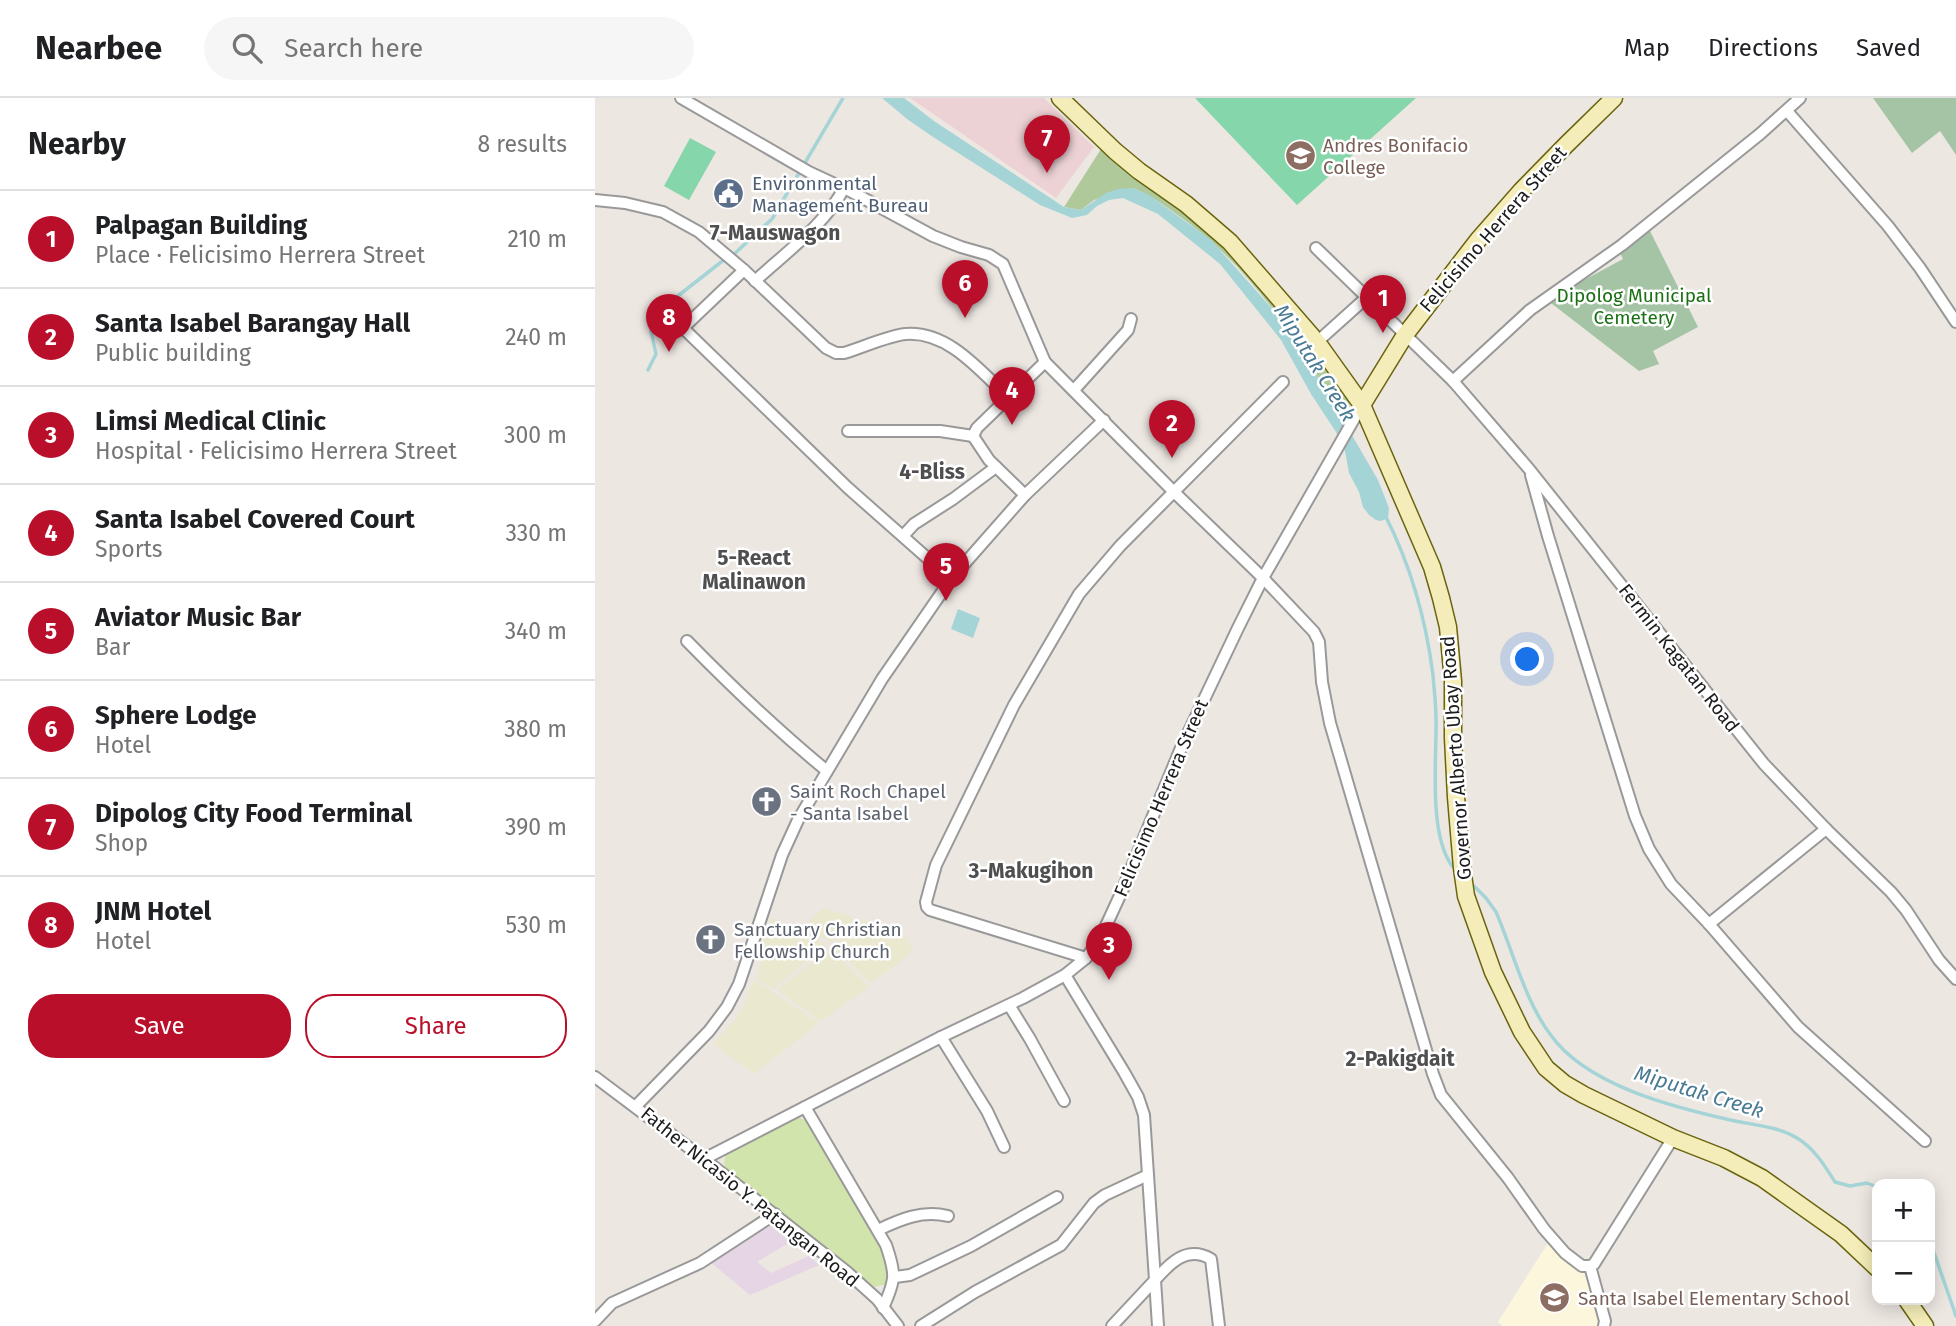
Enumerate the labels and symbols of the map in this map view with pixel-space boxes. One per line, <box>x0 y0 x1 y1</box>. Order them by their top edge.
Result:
pin: 7 <box>1024 115 1070 173</box>
place label: Andres Bonifacio College <box>1323 134 1468 179</box>
school or university icon: Andres Bonifacio College <box>1283 139 1317 173</box>
street label: Felicisimo Herrera Street <box>1415 141 1571 317</box>
place label: Environmental Management Bureau <box>752 172 929 217</box>
public building icon: Environmental Management Bureau <box>712 177 746 211</box>
district label: 7-Mauswagon <box>710 220 840 246</box>
pin: 6 <box>942 260 988 318</box>
pin: 1 <box>1360 275 1406 333</box>
park label: Dipolog Municipal Cemetery <box>1556 284 1712 329</box>
pin: 8 <box>646 294 692 352</box>
water label: Miputak Creek <box>1268 299 1362 427</box>
pin: 4 <box>989 367 1035 425</box>
pin: 2 <box>1149 400 1195 458</box>
district label: 4-Bliss <box>899 459 965 485</box>
pin: 5 <box>923 543 969 601</box>
district label: 5-React Malinawon <box>702 545 806 595</box>
street label: Fermin Kagatan Road <box>1614 579 1744 737</box>
street label: Governor Alberto Ubay Road <box>1436 635 1476 881</box>
your location <box>1510 642 1544 676</box>
street label: Felicisimo Herrera Street <box>1109 696 1213 900</box>
place label: Saint Roch Chapel - Santa Isabel <box>790 780 946 825</box>
church icon: Saint Roch Chapel - Santa Isabel <box>750 785 784 819</box>
district label: 3-Makugihon <box>968 858 1093 884</box>
place label: Sanctuary Christian Fellowship Church <box>734 918 902 963</box>
pin: 3 <box>1086 922 1132 980</box>
church icon: Sanctuary Christian Fellowship Church <box>694 923 728 957</box>
district label: 2-Pakigdait <box>1345 1046 1455 1072</box>
water label: Miputak Creek <box>1631 1060 1767 1124</box>
street label: Father Nicasio Y. Patangan Road <box>636 1102 864 1292</box>
school or university icon: Santa Isabel Elementary School <box>1538 1281 1572 1315</box>
place label: Santa Isabel Elementary School <box>1578 1287 1850 1310</box>

